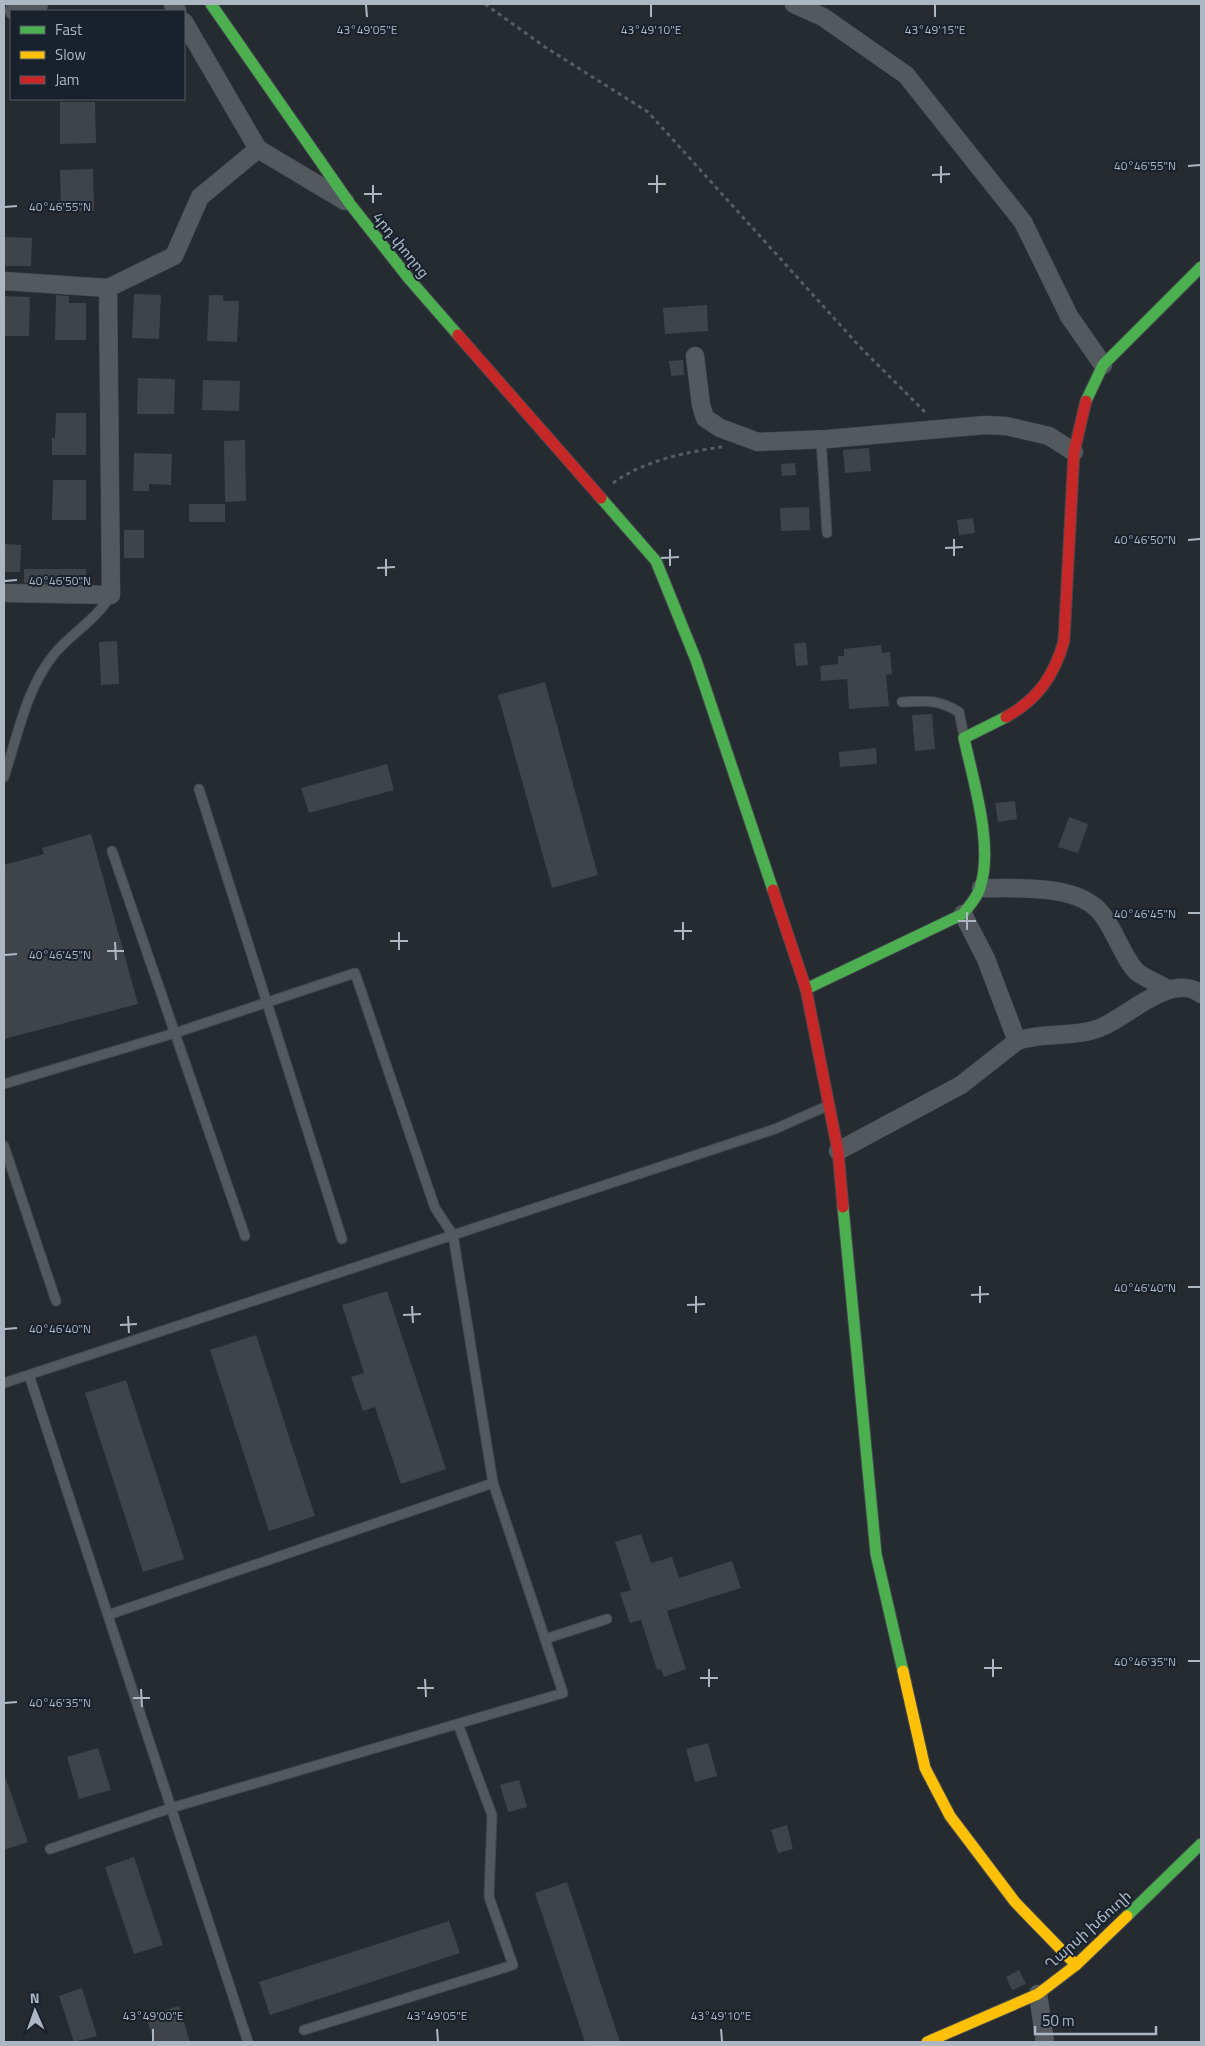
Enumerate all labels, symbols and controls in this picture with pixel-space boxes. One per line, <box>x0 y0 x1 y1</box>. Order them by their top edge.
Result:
legend <box>10 10 185 100</box>
text: Fast <box>55 18 83 41</box>
text: 43°49'05"E <box>337 20 398 39</box>
text: 43°49'10"E <box>621 20 682 39</box>
text: 43°49'15"E <box>905 20 966 39</box>
text: Slow <box>55 43 86 66</box>
text: Jam <box>55 68 79 91</box>
text: 40°46'55"N <box>1114 156 1176 175</box>
text: 40°46'55"N <box>29 197 91 216</box>
street label: 4րդ փողոց <box>367 206 435 283</box>
text: 40°46'50"N <box>1114 530 1176 549</box>
text: 40°46'50"N <box>29 571 91 590</box>
text: 40°46'45"N <box>1114 904 1176 923</box>
text: 40°46'45"N <box>29 945 91 964</box>
text: 40°46'40"N <box>1114 1278 1176 1297</box>
text: 40°46'40"N <box>29 1319 91 1338</box>
text: 40°46'35"N <box>1114 1652 1176 1671</box>
text: 40°46'35"N <box>29 1693 91 1712</box>
street label: Ղարսի խճուղի <box>1039 1884 1136 1975</box>
north arrow <box>10 1986 60 2036</box>
text: N <box>29 1987 40 2008</box>
scale bar <box>1035 2004 1156 2036</box>
text: 43°49'00"E <box>123 2006 184 2025</box>
text: 43°49'05"E <box>407 2006 468 2025</box>
text: 43°49'10"E <box>691 2006 752 2025</box>
text: 50 m <box>1042 2009 1075 2032</box>

